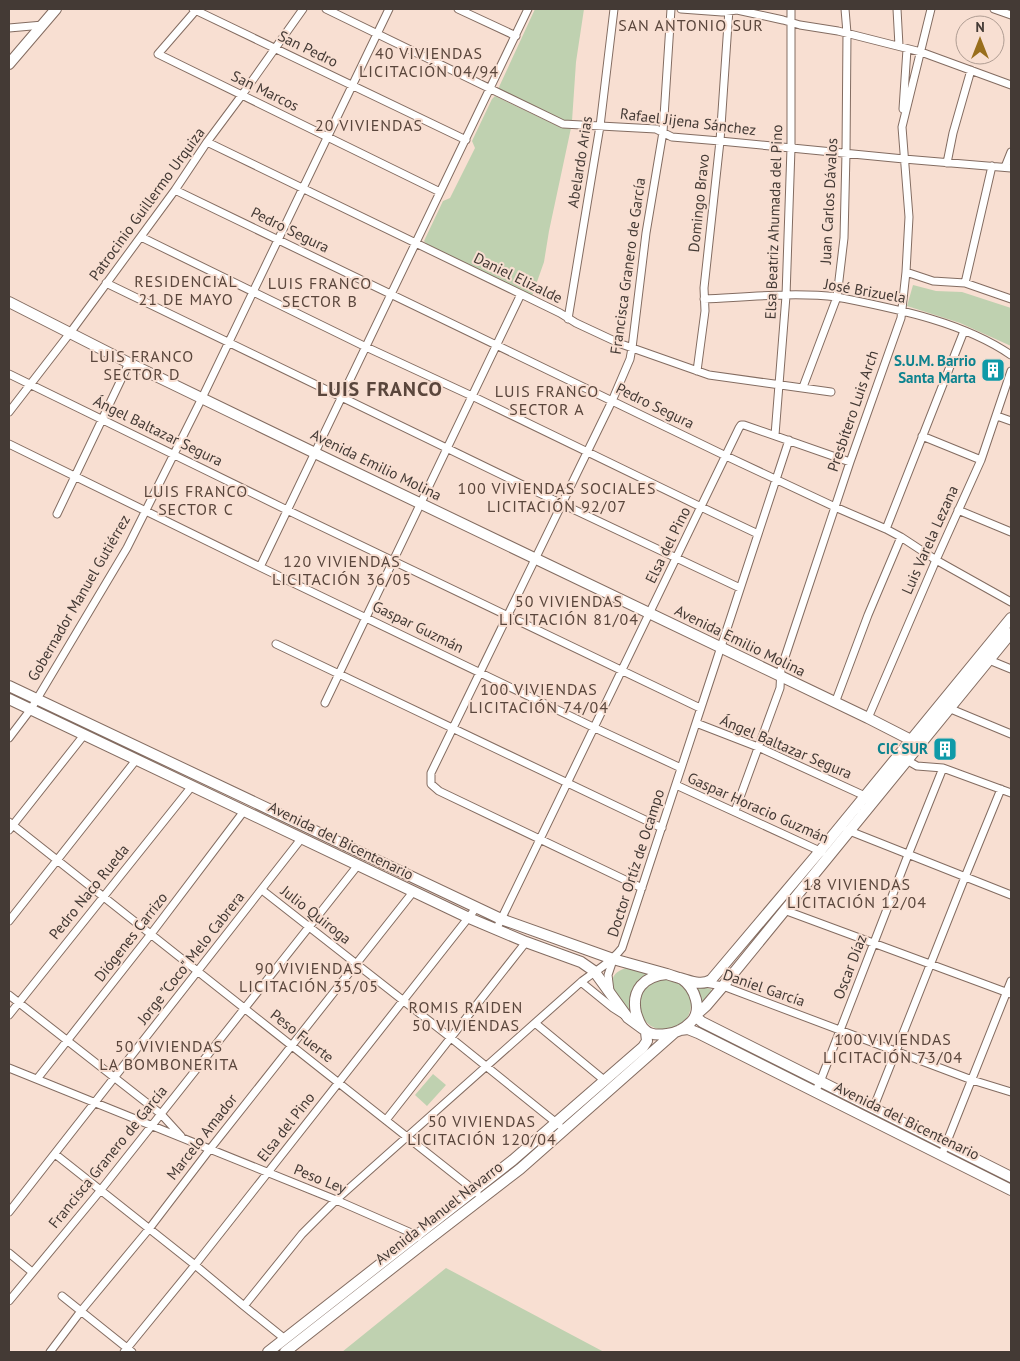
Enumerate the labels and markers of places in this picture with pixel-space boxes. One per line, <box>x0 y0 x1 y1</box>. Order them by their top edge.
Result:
place label: S.U.M. Barrio Santa Marta <box>894 351 976 387</box>
building icon: S.U.M. Barrio Santa Marta <box>980 357 1006 383</box>
building icon: CIC SUR <box>932 736 958 762</box>
place label: CIC SUR <box>877 739 928 758</box>

